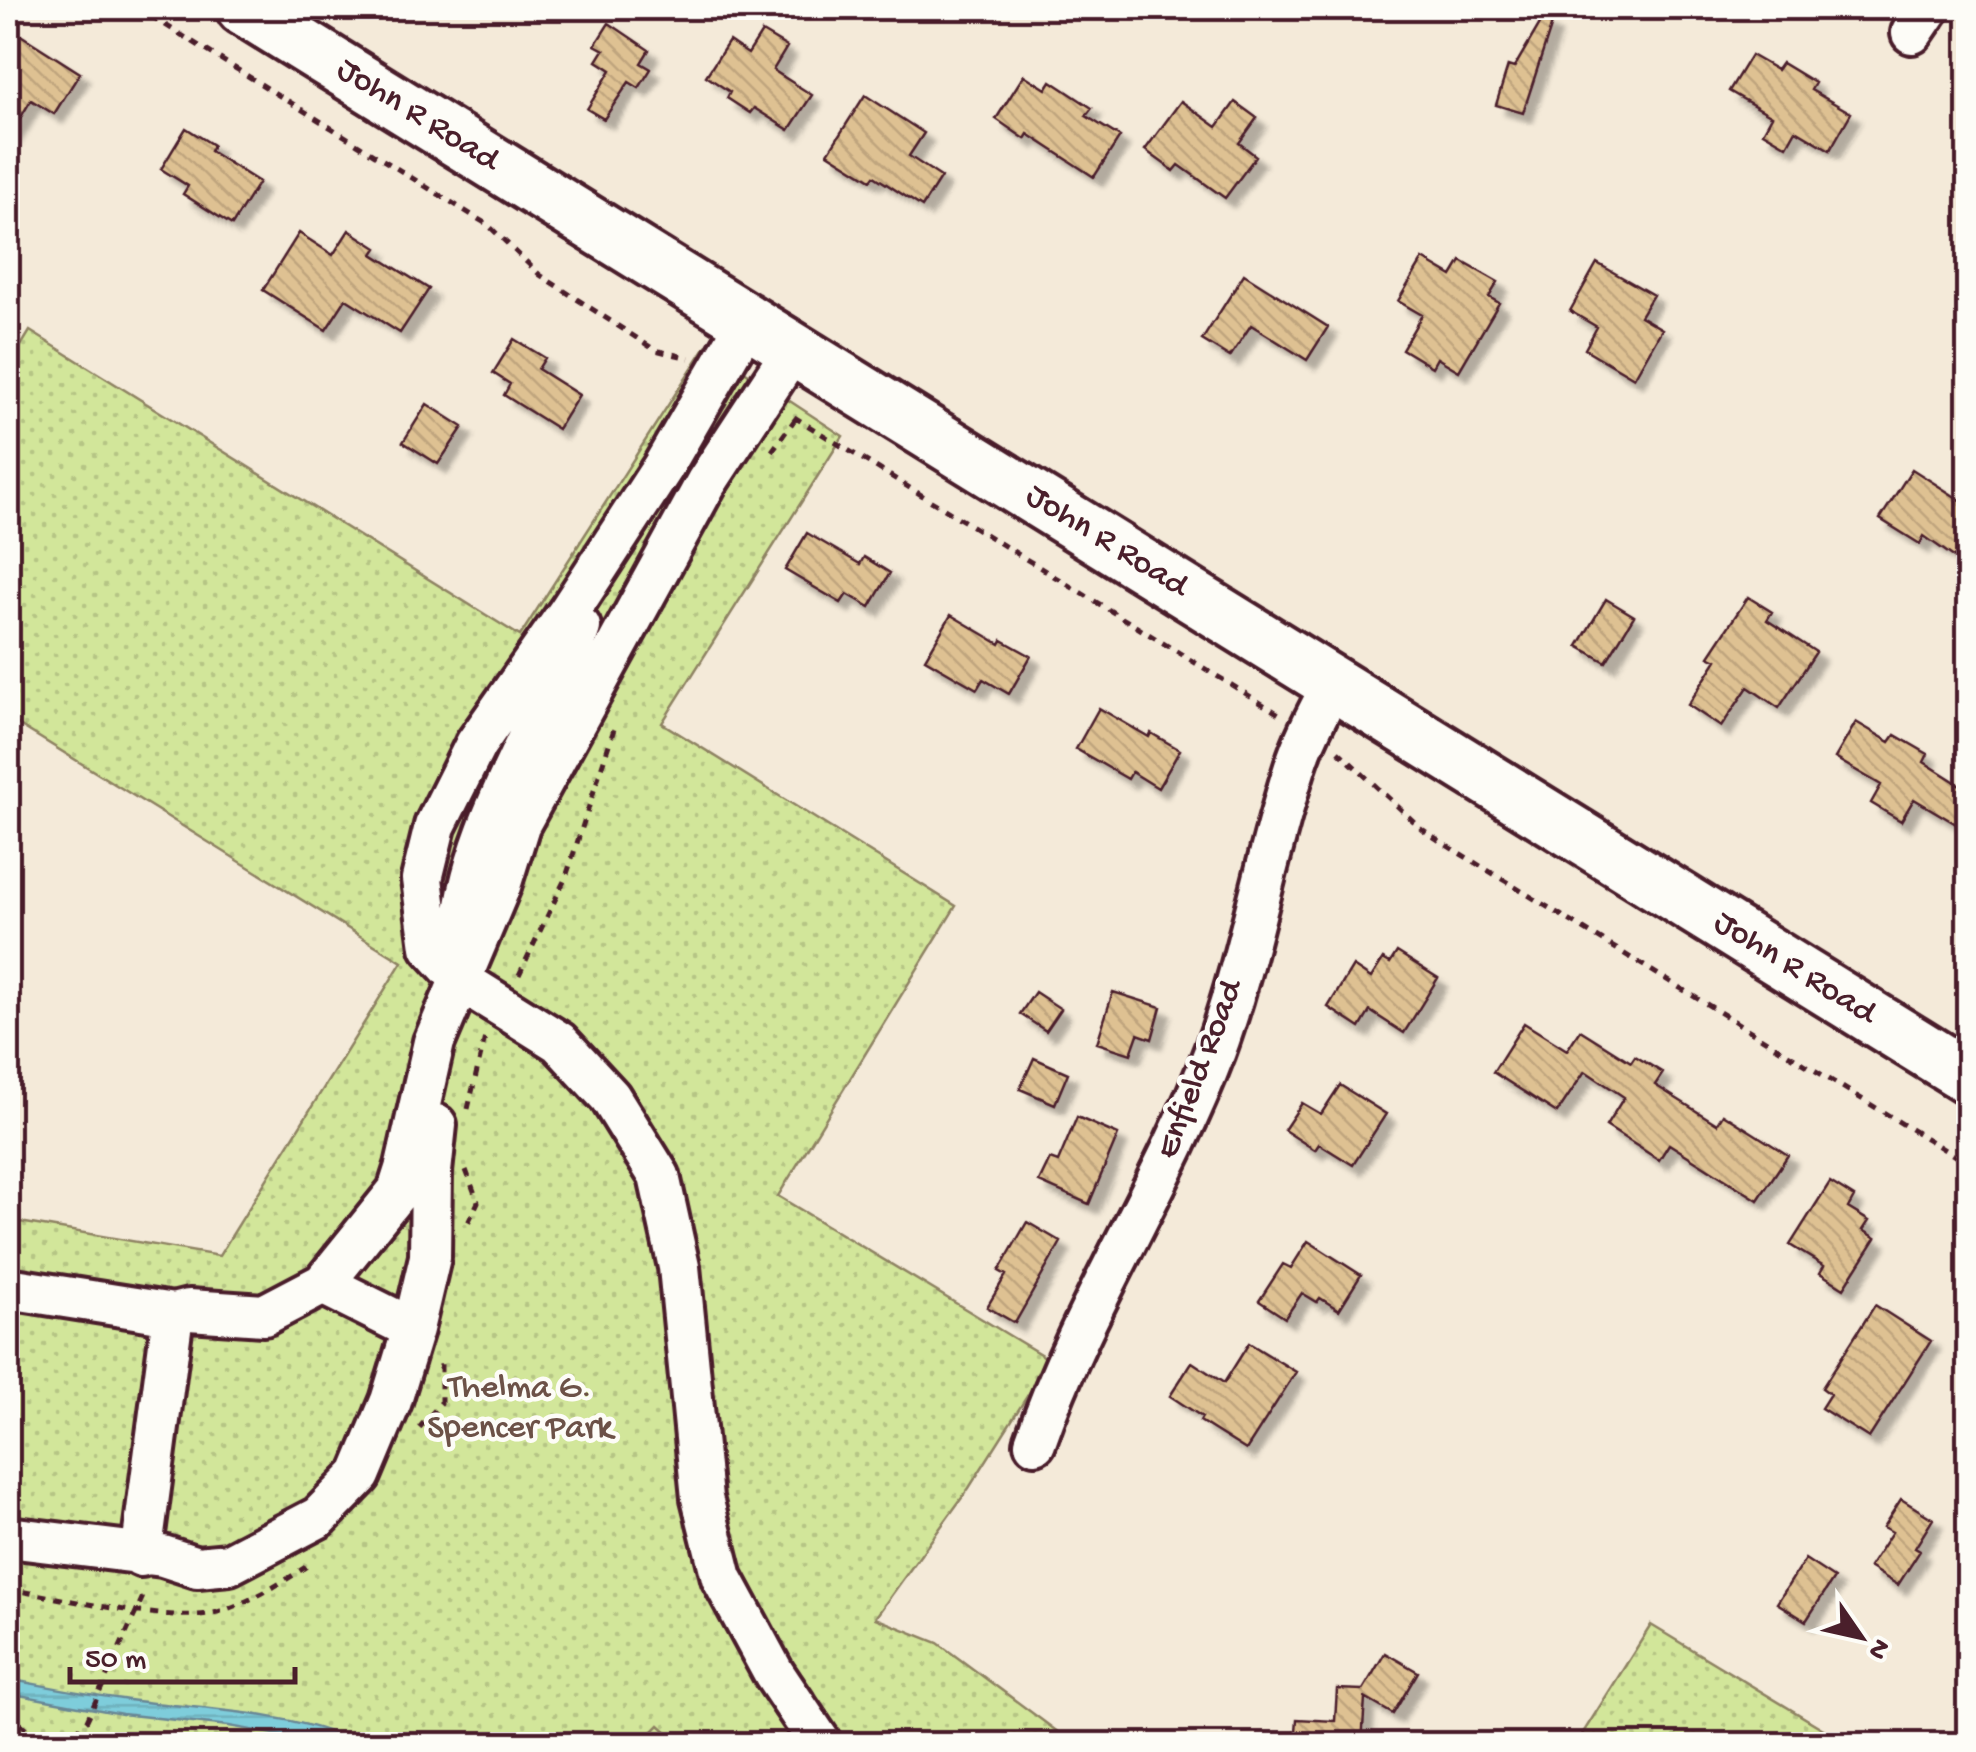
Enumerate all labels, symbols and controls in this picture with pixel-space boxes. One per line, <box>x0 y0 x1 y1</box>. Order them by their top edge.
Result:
street label: John R Road <box>328 50 508 183</box>
street label: John R Road <box>1017 476 1197 609</box>
street label: John R Road <box>1705 903 1885 1036</box>
street label: Enfield Road <box>1148 973 1255 1165</box>
park label: Thelma G. Spencer Park <box>427 1369 616 1450</box>
north arrow <box>1811 1587 1911 1687</box>
scale bar <box>70 1622 295 1684</box>
text: N <box>1859 1632 1897 1665</box>
text: 50 m <box>85 1644 146 1679</box>

